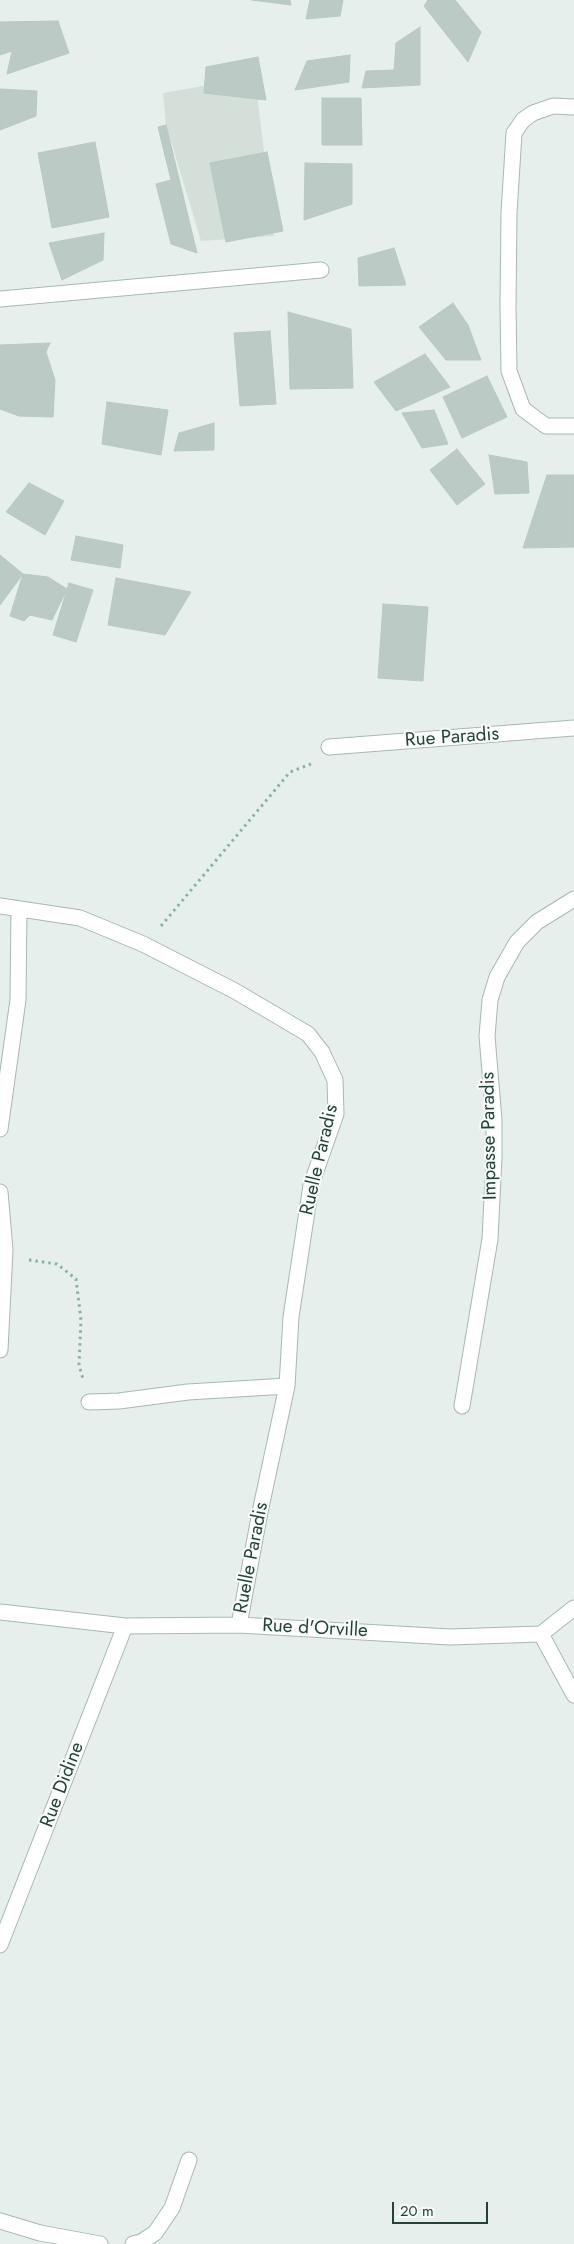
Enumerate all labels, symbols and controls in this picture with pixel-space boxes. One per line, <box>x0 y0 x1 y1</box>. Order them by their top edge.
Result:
street label: Rue Paradis <box>404 723 500 753</box>
street label: Impasse Paradis <box>477 1072 503 1200</box>
street label: Ruelle Paradis <box>296 1103 344 1217</box>
street label: Ruelle Paradis <box>230 1501 274 1615</box>
street label: Rue d'Orville <box>262 1615 368 1643</box>
street label: Rue Didine <box>36 1739 90 1831</box>
scale bar <box>394 2192 490 2224</box>
text: 20 m <box>400 2200 434 2222</box>

